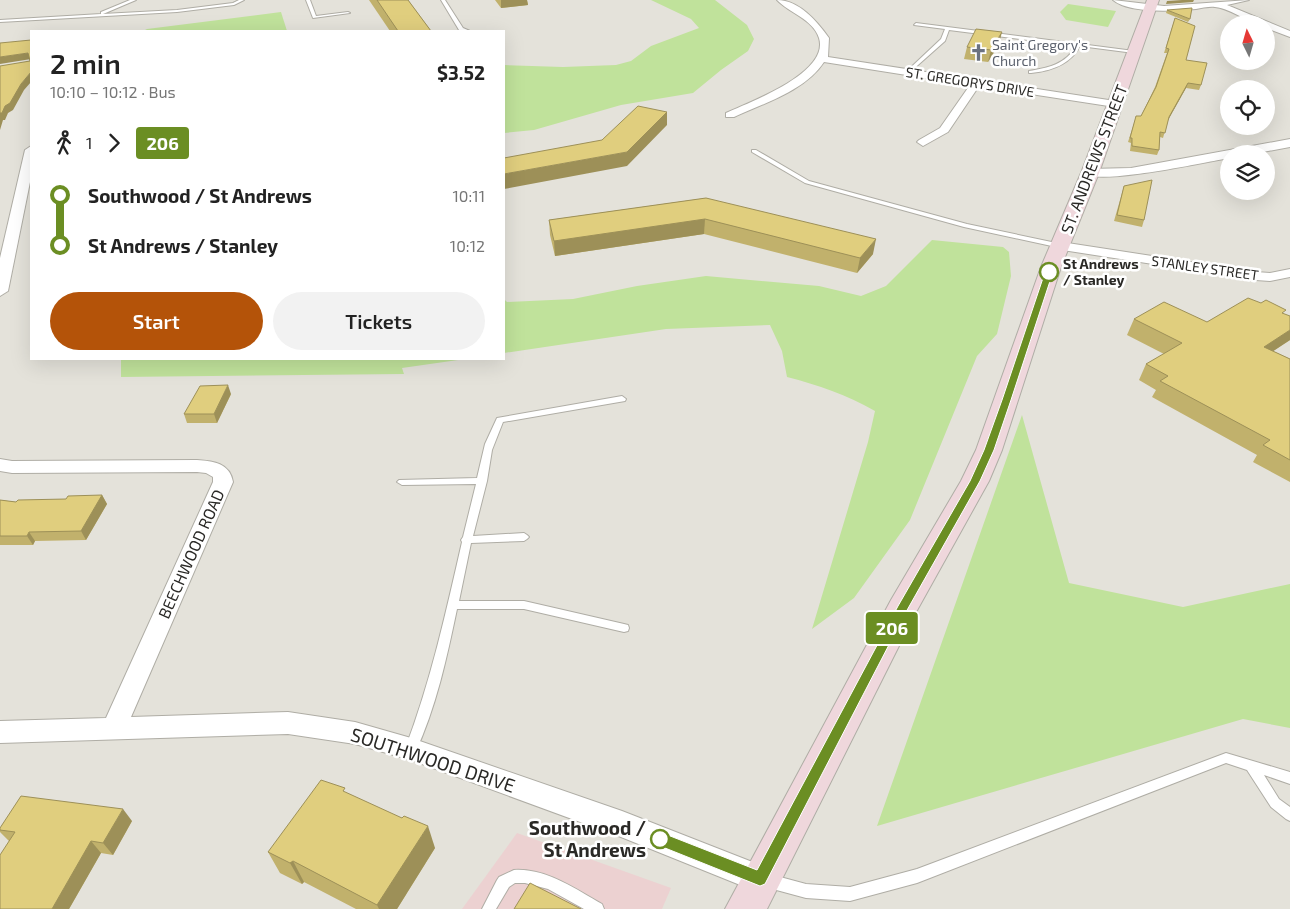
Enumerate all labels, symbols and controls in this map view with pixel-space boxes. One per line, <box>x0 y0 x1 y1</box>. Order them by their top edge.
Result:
north arrow <box>1220 15 1275 70</box>
map controls <box>1220 15 1275 200</box>
place label: Saint Gregory's Church <box>992 36 1088 69</box>
church icon: Saint Gregory's Church <box>968 43 988 63</box>
text: 2 min <box>50 46 121 80</box>
text: $3.52 <box>437 61 485 84</box>
street label: ST. GREGORYS DRIVE <box>904 63 1036 100</box>
button: locate <box>1220 80 1275 135</box>
text: 10:10 – 10:12 · Bus <box>50 82 176 101</box>
street label: ST. ANDREWS STREET <box>1056 82 1131 236</box>
icon: walk <box>50 129 78 157</box>
icon: forward <box>100 129 128 157</box>
text: 206 <box>146 132 179 154</box>
text: 1 <box>86 133 92 152</box>
button: layers <box>1220 145 1275 200</box>
text: Southwood / St Andrews <box>88 184 312 207</box>
text: 10:11 <box>452 186 485 205</box>
text: St Andrews / Stanley <box>88 234 278 257</box>
text: 10:12 <box>450 236 485 255</box>
street label: STANLEY STREET <box>1150 252 1260 283</box>
place label: St Andrews / Stanley <box>1063 255 1139 288</box>
marker: St Andrews / Stanley <box>1039 262 1059 282</box>
button: Start <box>50 292 263 350</box>
button: Tickets <box>273 292 485 350</box>
street label: BEECHWOOD ROAD <box>154 486 228 621</box>
line badge: 206 <box>863 612 921 644</box>
text: 206 <box>876 617 908 639</box>
street label: SOUTHWOOD DRIVE <box>348 722 518 797</box>
place label: Southwood / St Andrews <box>529 816 646 861</box>
marker: Southwood / St Andrews <box>650 829 670 849</box>

